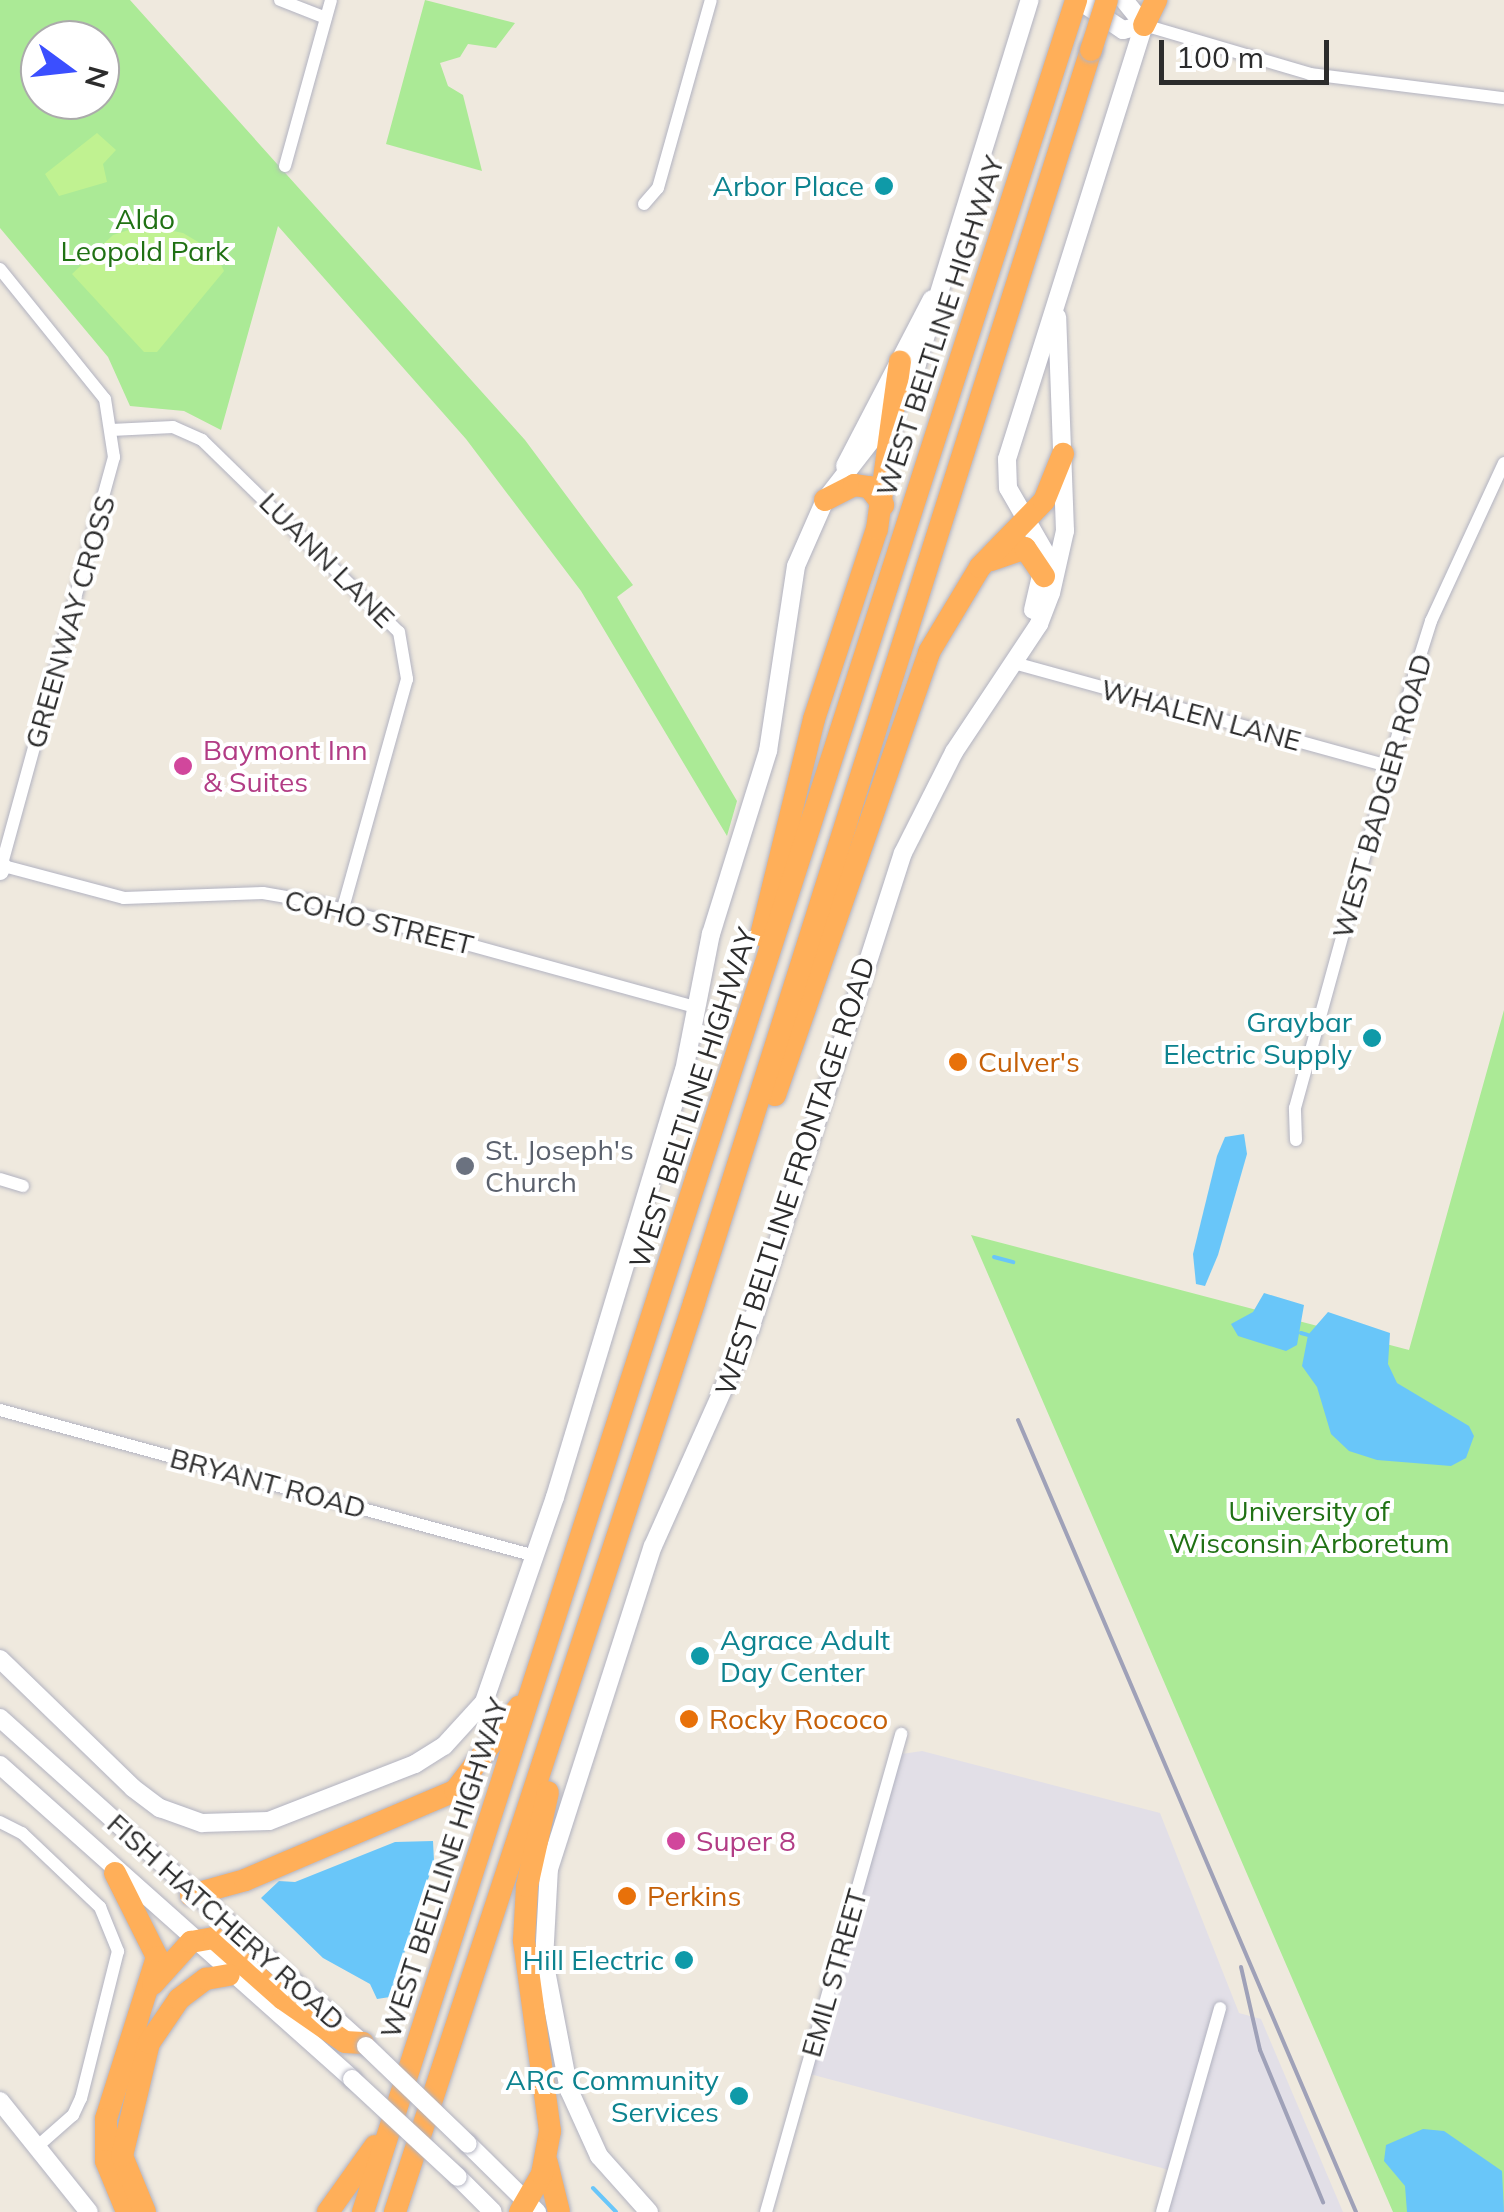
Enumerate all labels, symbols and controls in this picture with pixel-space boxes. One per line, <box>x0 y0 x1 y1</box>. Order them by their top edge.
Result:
north arrow <box>20 20 120 120</box>
scale bar <box>1164 20 1334 82</box>
text: 100 m <box>1176 38 1264 76</box>
text: N <box>78 63 117 92</box>
street label: WEST BELTLINE HIGHWAY <box>869 152 1011 500</box>
place label: Arbor Place <box>712 169 864 203</box>
marker: Arbor Place <box>873 175 895 197</box>
park label: Aldo Leopold Park <box>61 202 229 268</box>
street label: LUANN LANE <box>252 485 402 635</box>
street label: GREENWAY CROSS <box>18 492 122 752</box>
street label: WEST BADGER ROAD <box>1325 650 1439 942</box>
street label: WHALEN LANE <box>1097 672 1305 758</box>
place label: Baymont Inn & Suites <box>203 733 368 799</box>
marker: Baymont Inn & Suites <box>172 755 194 777</box>
street label: COHO STREET <box>281 882 477 962</box>
street label: WEST BELTLINE HIGHWAY <box>622 924 764 1272</box>
street label: WEST BELTLINE FRONTAGE ROAD <box>708 953 882 1399</box>
place label: Graybar Electric Supply <box>1163 1005 1352 1071</box>
marker: Graybar Electric Supply <box>1361 1027 1383 1049</box>
place label: Culver's <box>978 1045 1080 1079</box>
marker: Culver's <box>947 1051 969 1073</box>
place label: St. Joseph's Church <box>485 1133 634 1199</box>
marker: St. Joseph's Church <box>454 1155 476 1177</box>
street label: BRYANT ROAD <box>167 1441 369 1525</box>
park label: University of Wisconsin Arboretum <box>1168 1494 1450 1560</box>
place label: Agrace Adult Day Center <box>720 1623 890 1689</box>
marker: Agrace Adult Day Center <box>689 1645 711 1667</box>
street label: WEST BELTLINE HIGHWAY <box>373 1694 515 2042</box>
place label: Rocky Rococo <box>709 1702 888 1736</box>
marker: Rocky Rococo <box>678 1708 700 1730</box>
street label: FISH HATCHERY ROAD <box>101 1807 351 2037</box>
place label: Super 8 <box>696 1824 796 1858</box>
marker: Super 8 <box>665 1830 687 1852</box>
place label: Perkins <box>647 1879 741 1913</box>
marker: Perkins <box>616 1885 638 1907</box>
street label: EMIL STREET <box>794 1885 874 2061</box>
place label: Hill Electric <box>523 1943 664 1977</box>
marker: Hill Electric <box>673 1949 695 1971</box>
place label: ARC Community Services <box>505 2063 719 2129</box>
marker: ARC Community Services <box>728 2085 750 2107</box>

